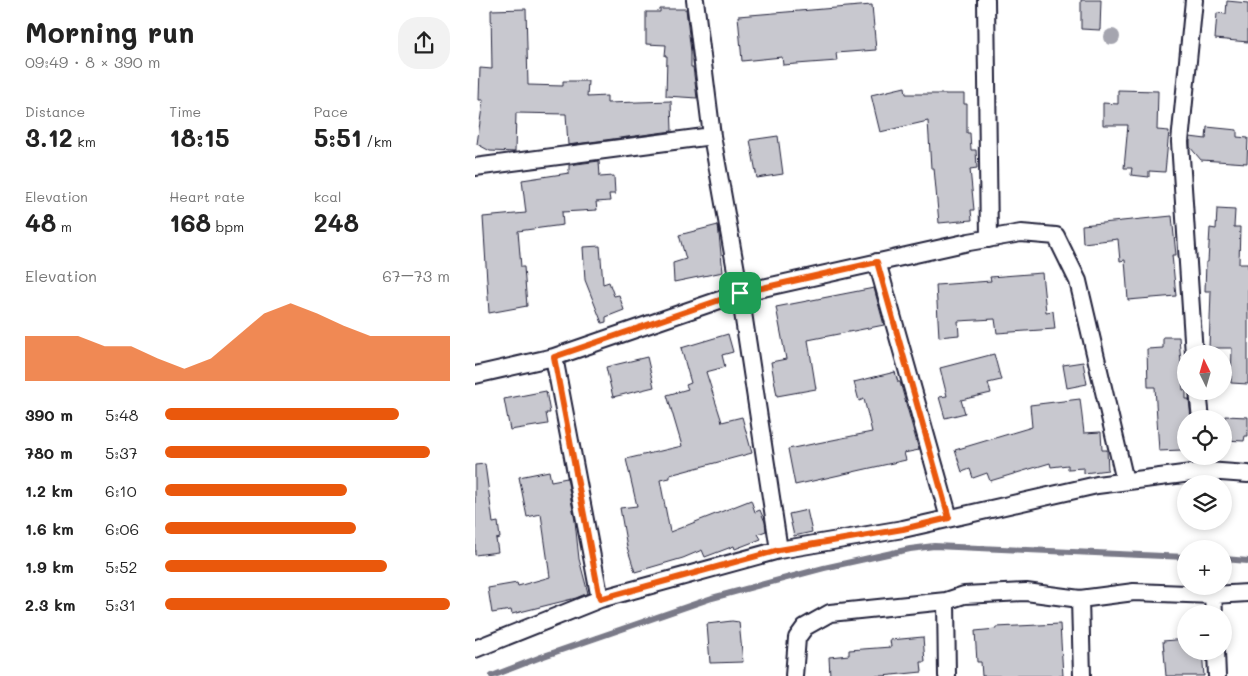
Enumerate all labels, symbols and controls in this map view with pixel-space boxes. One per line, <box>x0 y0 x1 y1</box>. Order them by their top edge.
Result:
text: Morning run <box>25 14 194 50</box>
button: share <box>398 17 450 69</box>
text: 09:49 · 8 × 390 m <box>25 51 161 72</box>
text: Distance <box>25 102 85 121</box>
text: Time <box>169 102 201 121</box>
text: Pace <box>314 102 348 121</box>
text: 3.12 <box>25 121 73 153</box>
text: 18:15 <box>169 121 230 153</box>
text: 5:51 <box>314 121 362 153</box>
text: km <box>73 132 96 151</box>
text: /km <box>362 132 392 151</box>
text: Elevation <box>25 187 88 206</box>
text: Heart rate <box>169 187 245 206</box>
text: kcal <box>314 187 342 206</box>
text: 48 <box>25 206 56 238</box>
text: 168 <box>169 206 211 238</box>
text: 248 <box>314 206 359 238</box>
text: m <box>56 217 72 236</box>
text: bpm <box>211 217 244 236</box>
text: Elevation <box>25 265 97 286</box>
text: 67–73 m <box>382 265 450 286</box>
pin <box>719 272 761 314</box>
icon: arrive <box>726 279 754 307</box>
north arrow <box>1177 345 1233 400</box>
map controls <box>1177 345 1232 660</box>
text: 390 m <box>25 404 73 425</box>
text: 5:48 <box>105 404 138 425</box>
button: locate <box>1177 410 1232 465</box>
text: 780 m <box>25 442 73 463</box>
text: 5:37 <box>105 442 138 463</box>
button: layers <box>1177 475 1232 530</box>
text: 1.2 km <box>25 480 73 501</box>
text: 6:10 <box>105 480 137 501</box>
text: 1.6 km <box>25 518 74 539</box>
text: 6:06 <box>105 518 139 539</box>
button: + <box>1177 540 1232 595</box>
text: 1.9 km <box>25 556 74 577</box>
text: 5:52 <box>105 556 138 577</box>
text: 2.3 km <box>25 594 76 615</box>
text: 5:31 <box>105 594 136 615</box>
button: − <box>1177 605 1232 660</box>

